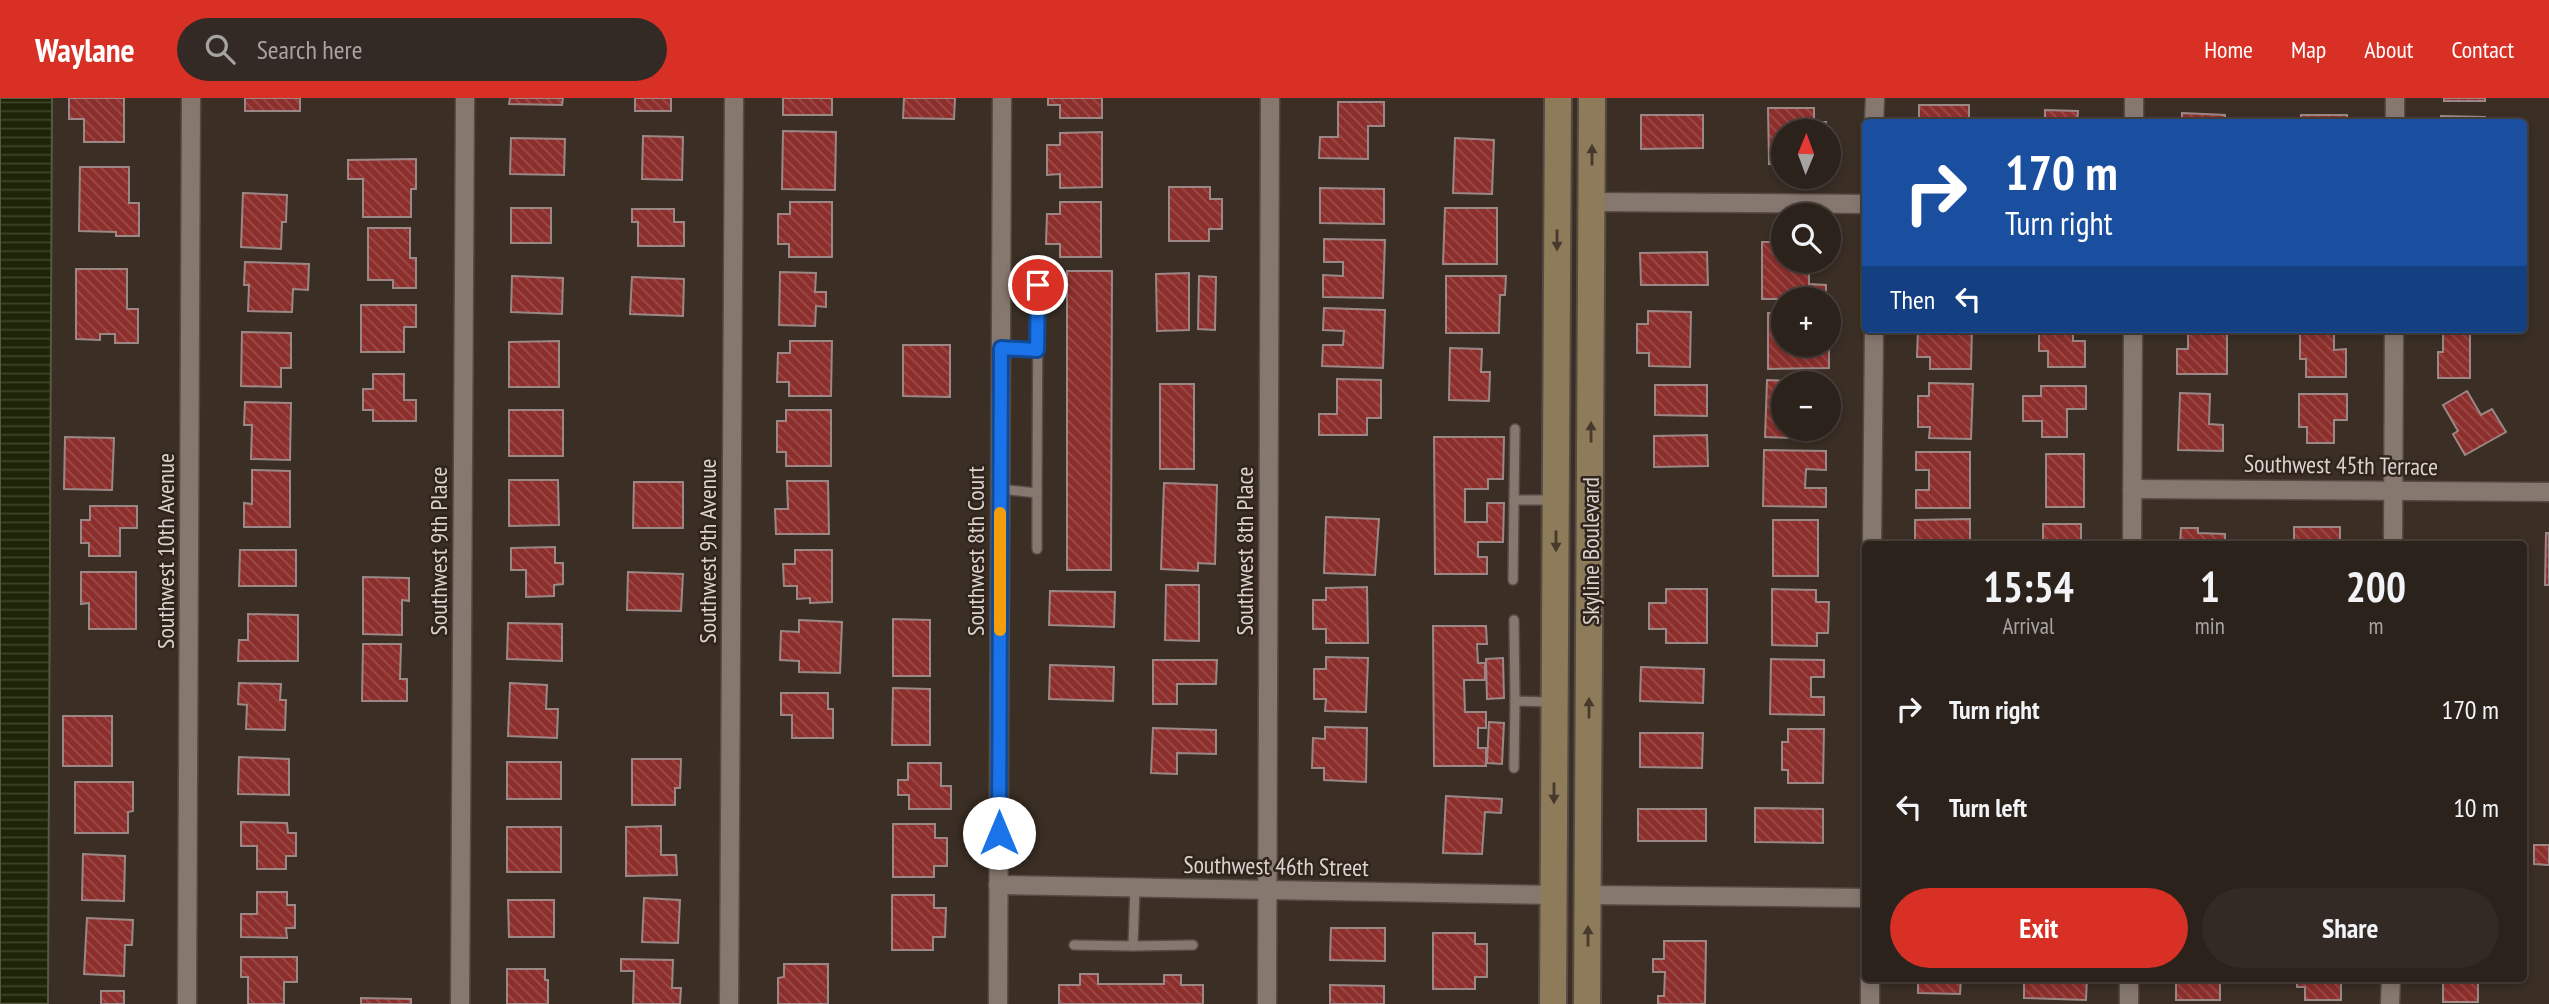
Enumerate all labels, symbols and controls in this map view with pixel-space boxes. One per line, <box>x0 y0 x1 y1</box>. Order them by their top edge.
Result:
search box <box>177 18 667 81</box>
text: Waylane <box>35 28 135 71</box>
icon: search <box>201 30 239 68</box>
text: Search here <box>257 33 362 66</box>
text: Home <box>2204 34 2253 65</box>
text: Map <box>2291 34 2326 65</box>
text: About <box>2364 34 2413 65</box>
text: Contact <box>2451 34 2514 65</box>
north arrow <box>1771 119 1841 189</box>
map controls <box>1771 119 1841 441</box>
text: 170 m <box>2005 140 2118 204</box>
one-way arrow <box>1586 144 1598 166</box>
icon: right <box>1890 147 1981 238</box>
text: Turn right <box>2005 202 2113 244</box>
button: search <box>1771 203 1841 273</box>
one-way arrow <box>1551 229 1563 251</box>
pin <box>1008 255 1068 315</box>
icon: arrive <box>1019 266 1057 304</box>
icon: left <box>1949 280 1987 318</box>
text: Then <box>1890 283 1935 316</box>
button: + <box>1771 287 1841 357</box>
button: − <box>1771 371 1841 441</box>
one-way arrow <box>1585 421 1597 443</box>
street label: Southwest 45th Terrace <box>2244 448 2438 482</box>
street label: Southwest 10th Avenue <box>150 453 181 649</box>
street label: Southwest 9th Avenue <box>692 459 723 643</box>
street label: Southwest 8th Court <box>960 466 991 636</box>
street label: Southwest 9th Place <box>423 467 454 635</box>
street label: Southwest 8th Place <box>1229 467 1260 635</box>
street label: Skyline Boulevard <box>1575 477 1606 625</box>
one-way arrow <box>1550 530 1562 552</box>
text: 15:54 <box>1983 559 2074 614</box>
text: 1 <box>2200 559 2220 614</box>
text: 200 <box>2346 559 2406 614</box>
text: Arrival <box>2002 611 2054 640</box>
text: min <box>2195 611 2225 640</box>
text: m <box>2368 611 2383 640</box>
icon: right <box>1890 690 1928 728</box>
text: Turn right <box>1949 693 2040 726</box>
text: 170 m <box>2441 693 2499 726</box>
one-way arrow <box>1583 697 1595 719</box>
one-way arrow <box>1548 782 1560 804</box>
icon: left <box>1890 788 1928 826</box>
text: Turn left <box>1949 791 2027 824</box>
text: 10 m <box>2453 791 2499 824</box>
position arrow <box>962 796 1036 870</box>
street label: Southwest 46th Street <box>1183 849 1369 883</box>
button: Exit <box>1890 888 2188 968</box>
button: Share <box>2202 888 2499 968</box>
one-way arrow <box>1582 925 1594 947</box>

